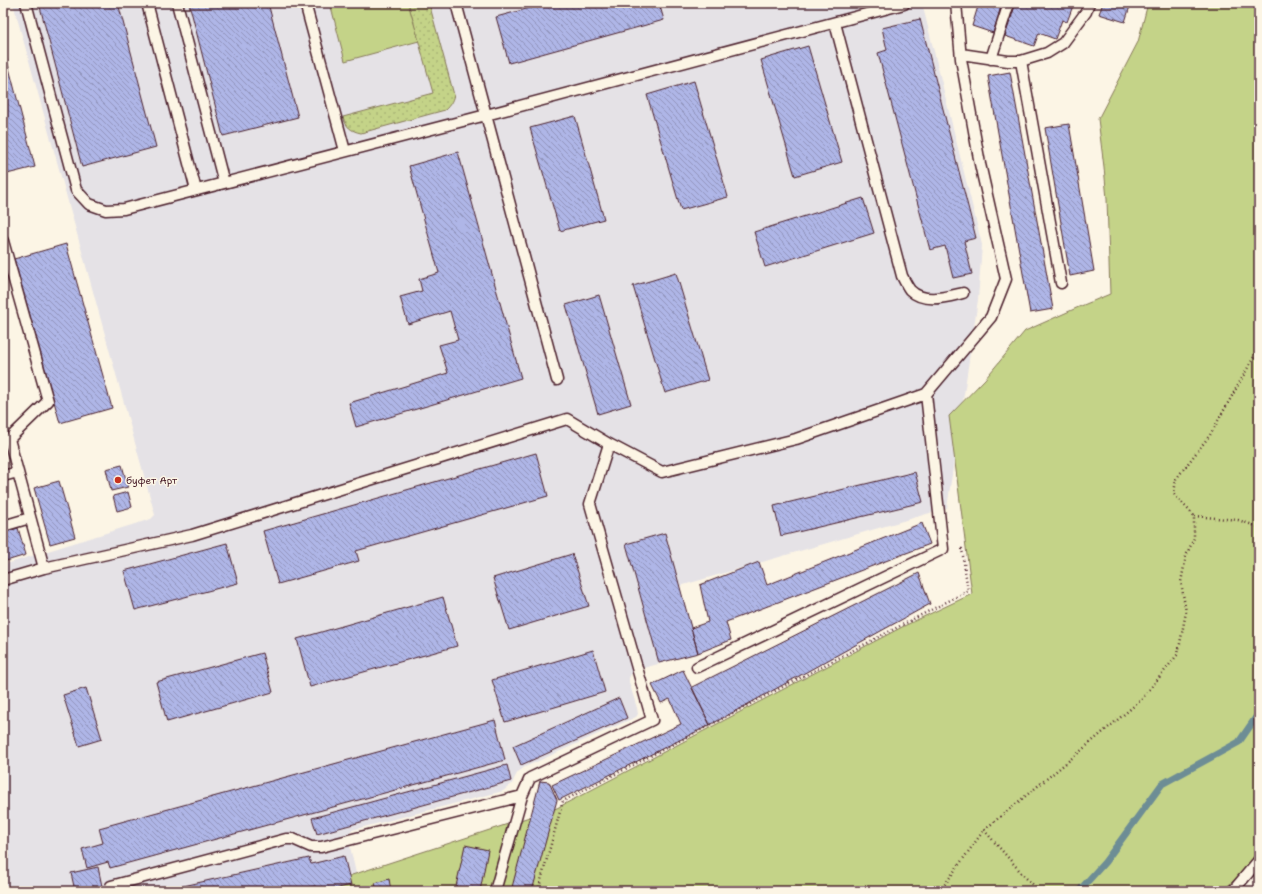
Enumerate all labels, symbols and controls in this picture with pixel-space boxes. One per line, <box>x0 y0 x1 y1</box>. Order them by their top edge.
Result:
place label: буфет Арт <box>126 474 178 487</box>
marker: буфет Арт <box>113 475 123 485</box>

